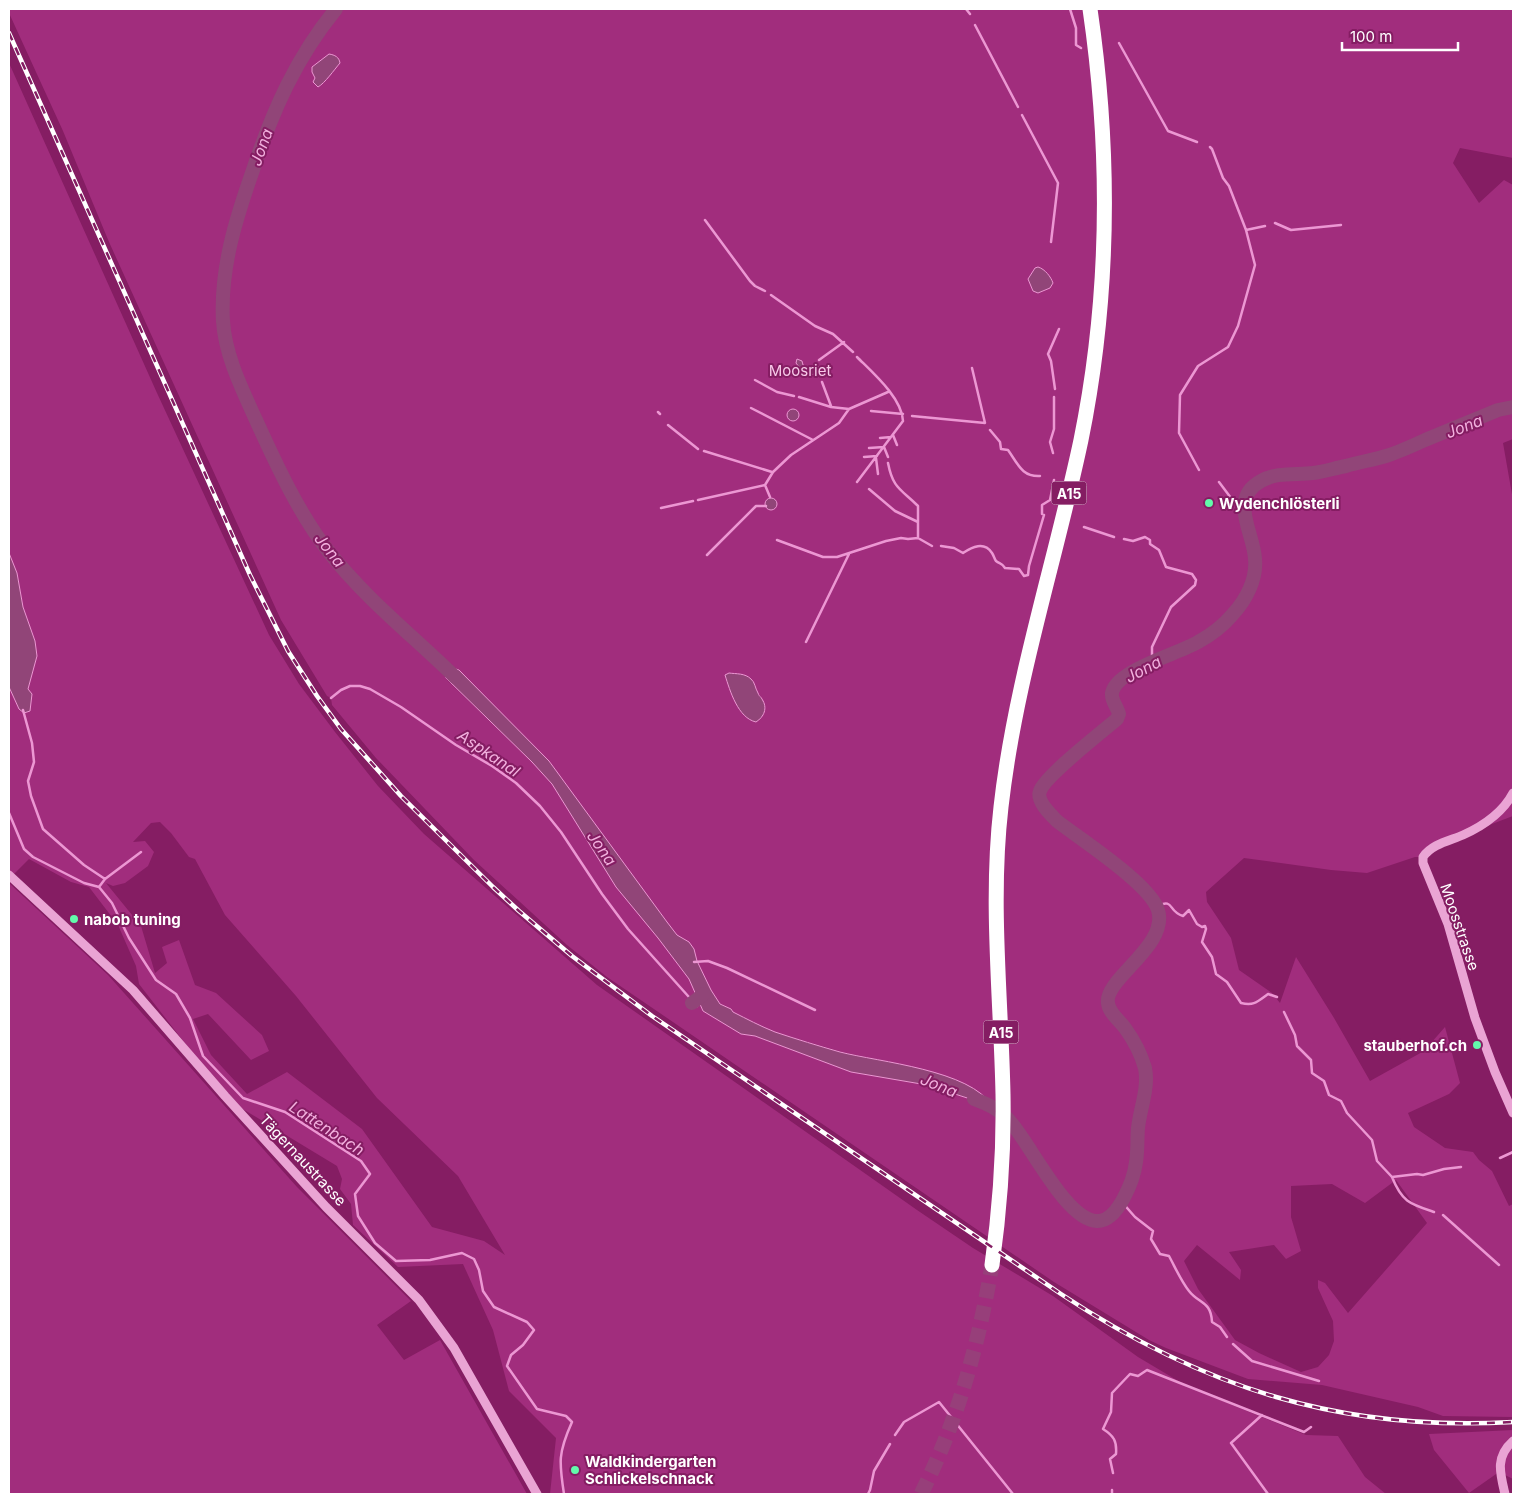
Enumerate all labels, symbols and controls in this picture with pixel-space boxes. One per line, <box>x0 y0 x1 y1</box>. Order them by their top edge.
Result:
scale bar <box>1342 20 1458 52</box>
text: 100 m <box>1350 27 1392 46</box>
water label: Jona <box>245 126 277 168</box>
park label: Moosriet <box>769 361 831 380</box>
water label: Jona <box>1443 410 1485 442</box>
road number: A15 <box>1052 482 1086 504</box>
place label: Wydenchlösterli <box>1219 494 1340 513</box>
marker: Wydenchlösterli <box>1203 497 1215 509</box>
water label: Jona <box>310 529 350 571</box>
water label: Jona <box>1122 651 1165 687</box>
water label: Aspkanal <box>453 724 524 781</box>
water label: Jona <box>583 827 621 869</box>
street label: Moosstrasse <box>1436 881 1484 973</box>
place label: nabob tuning <box>84 910 181 929</box>
marker: nabob tuning <box>68 913 80 925</box>
road number: A15 <box>984 1020 1018 1044</box>
place label: stauberhof.ch <box>1363 1036 1467 1055</box>
marker: stauberhof.ch <box>1471 1039 1483 1051</box>
water label: Jona <box>918 1069 961 1101</box>
water label: Lattenbach <box>286 1096 368 1160</box>
street label: Tägernaustrasse <box>255 1110 351 1210</box>
place label: Waldkindergarten Schlickelschnack <box>585 1452 716 1488</box>
marker: Waldkindergarten Schlickelschnack <box>569 1464 581 1476</box>

